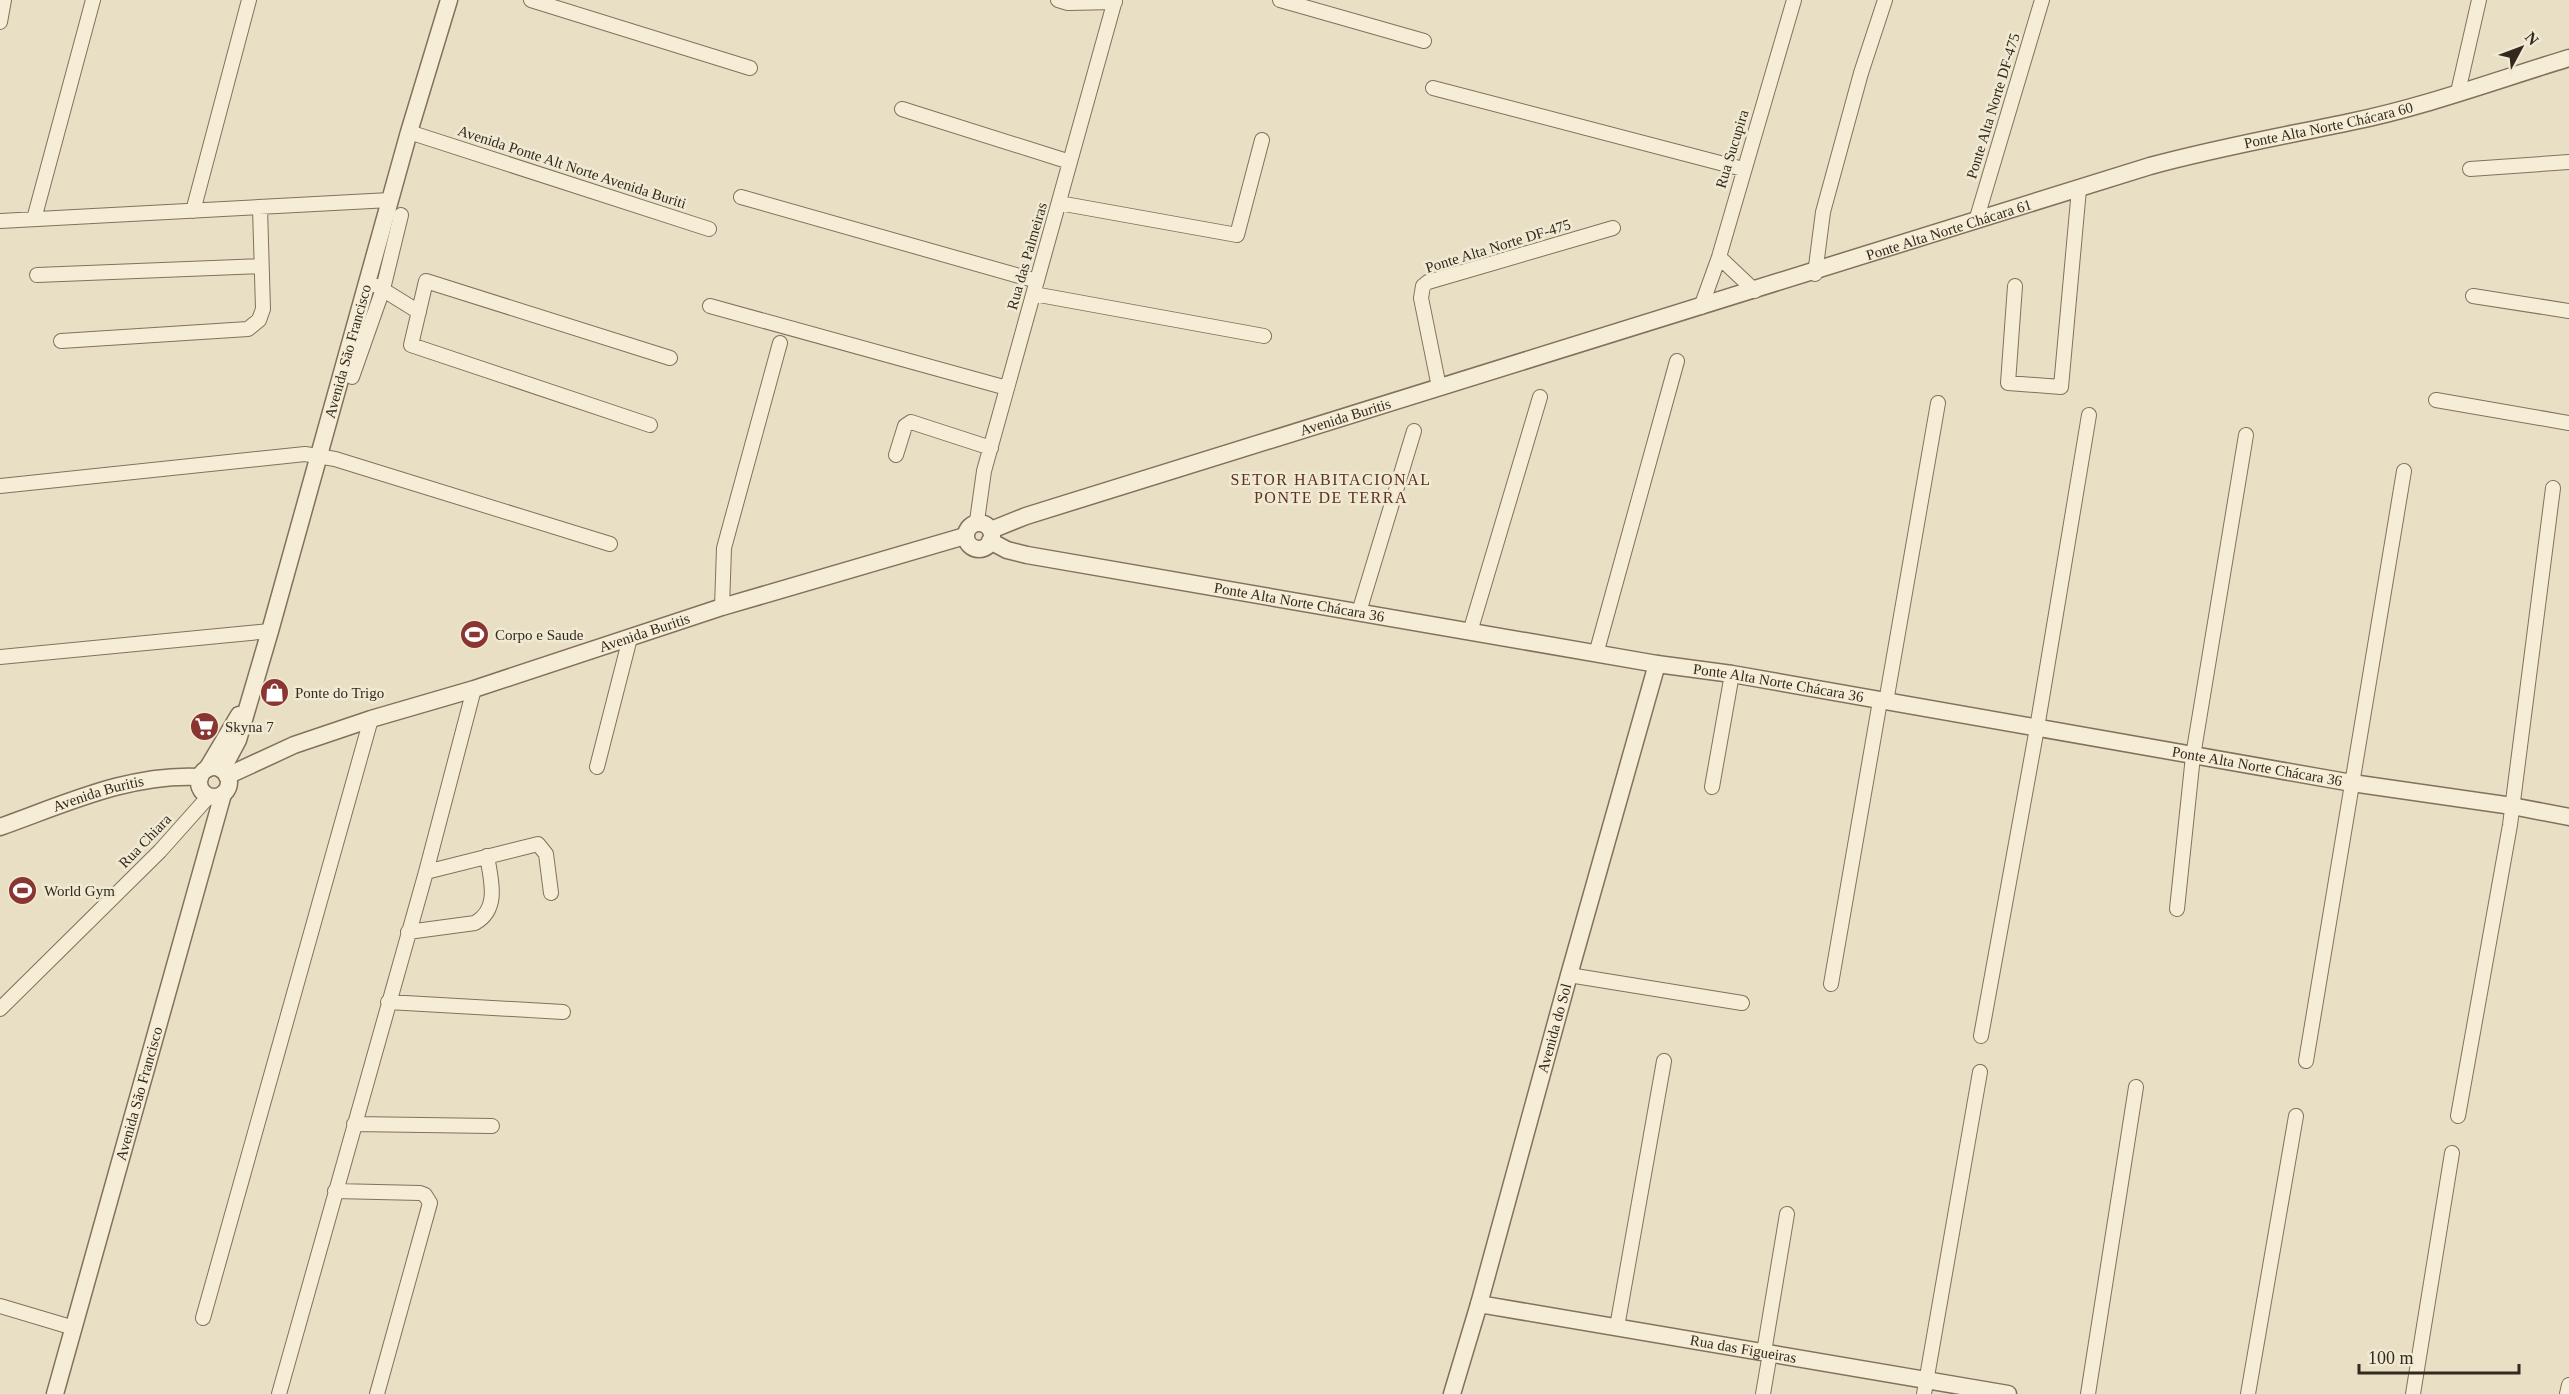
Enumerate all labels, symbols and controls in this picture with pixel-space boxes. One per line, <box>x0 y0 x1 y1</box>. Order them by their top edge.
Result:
north arrow <box>2491 18 2551 78</box>
text: N <box>2522 29 2542 49</box>
street label: Ponte Alta Norte DF-475 <box>1963 31 2023 181</box>
street label: Ponte Alta Norte Chácara 60 <box>2242 99 2415 151</box>
street label: Rua Sucupira <box>1712 107 1752 190</box>
street label: Avenida Ponte Alt Norte Avenida Buriti <box>456 122 688 212</box>
street label: Ponte Alta Norte Chácara 61 <box>1864 196 2034 263</box>
street label: Rua das Palmeiras <box>1004 200 1050 311</box>
street label: Ponte Alta Norte DF-475 <box>1423 216 1573 276</box>
street label: Avenida São Francisco <box>322 283 374 420</box>
street label: Avenida Buritis <box>1298 395 1393 439</box>
district label: SETOR HABITACIONAL PONTE DE TERRA <box>1231 471 1431 506</box>
street label: Ponte Alta Norte Chácara 36 <box>1213 579 1386 625</box>
street label: Avenida Buritis <box>597 610 692 655</box>
sports icon: Corpo e Saude <box>458 619 490 651</box>
place label: Corpo e Saude <box>495 627 584 643</box>
street label: Ponte Alta Norte Chácara 36 <box>1692 661 1865 705</box>
shop icon: Ponte do Trigo <box>258 677 290 709</box>
place label: Ponte do Trigo <box>295 685 384 701</box>
supermarket icon: Skyna 7 <box>188 711 220 743</box>
place label: Skyna 7 <box>225 719 274 735</box>
street label: Ponte Alta Norte Chácara 36 <box>2171 743 2344 789</box>
street label: Avenida Buritis <box>51 773 145 815</box>
street label: Rua Chiara <box>116 811 175 871</box>
sports icon: World Gym <box>7 875 39 907</box>
place label: World Gym <box>44 883 115 899</box>
street label: Avenida do Sol <box>1535 981 1574 1075</box>
street label: Avenida São Francisco <box>113 1025 165 1162</box>
street label: Rua das Figueiras <box>1689 1332 1798 1366</box>
scale bar <box>2359 1337 2520 1375</box>
text: 100 m <box>2368 1348 2414 1368</box>

